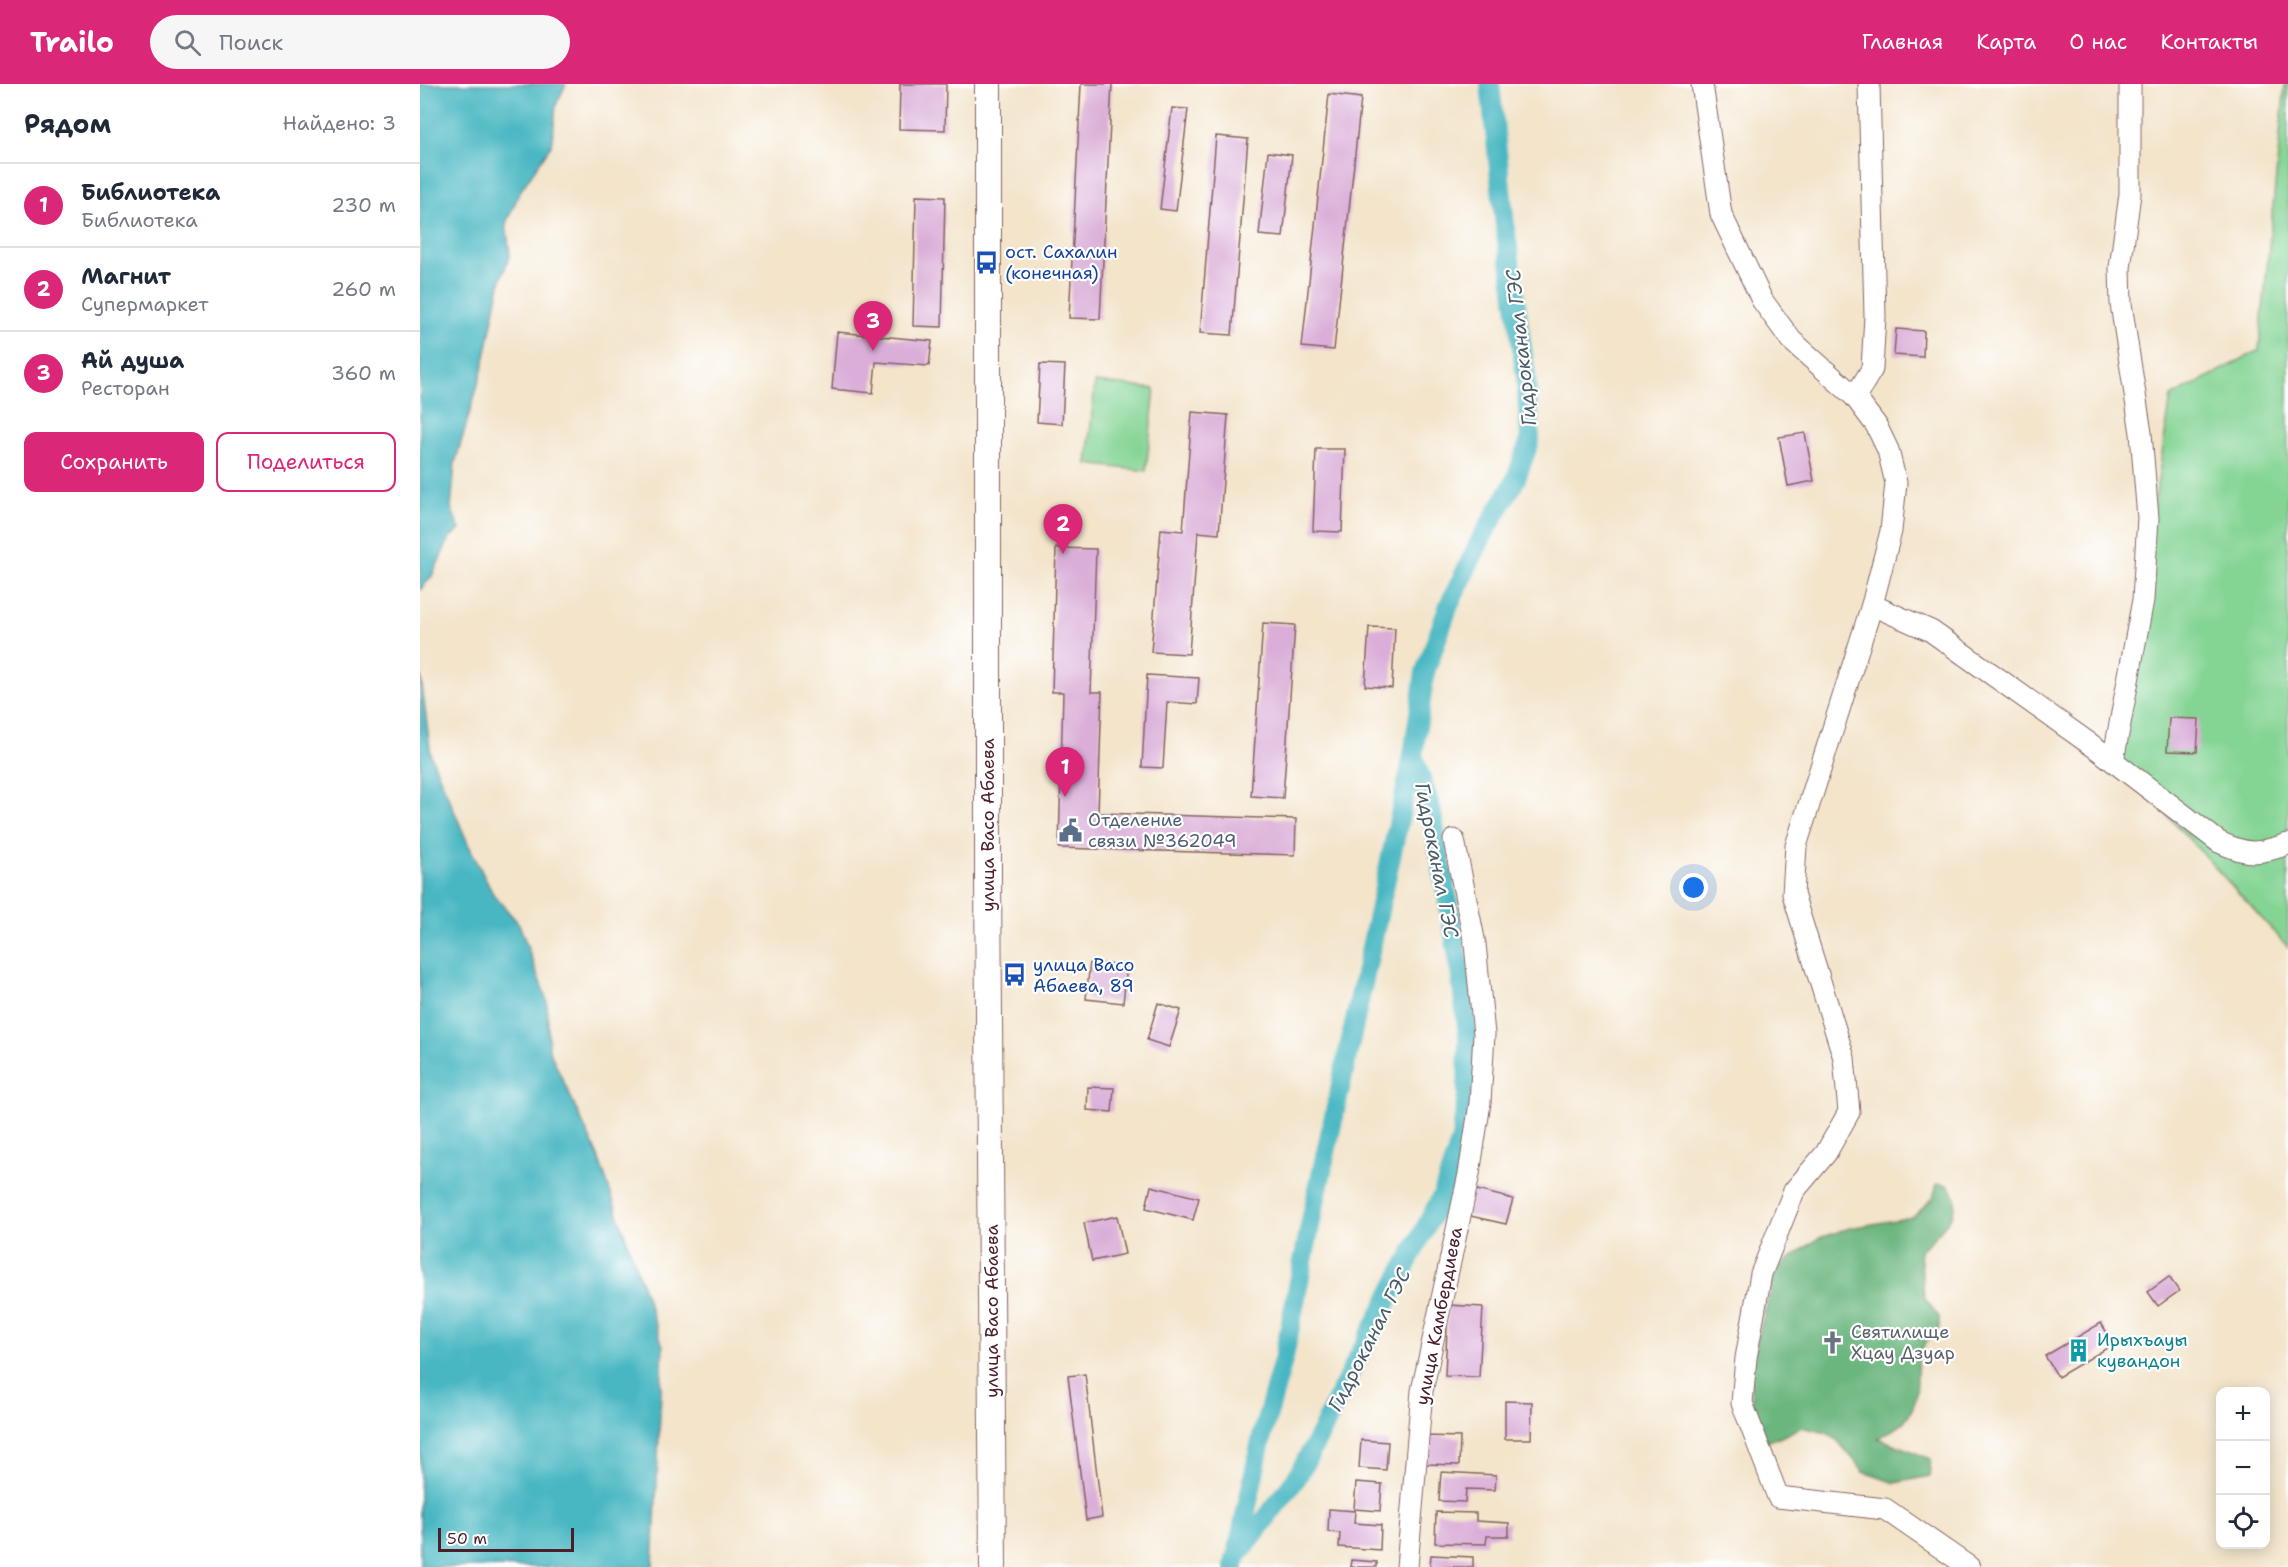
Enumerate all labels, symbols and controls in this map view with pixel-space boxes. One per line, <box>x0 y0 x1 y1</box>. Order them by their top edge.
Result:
search box <box>150 15 570 69</box>
text: Trailo <box>30 23 114 61</box>
icon: search <box>171 26 204 59</box>
text: Поиск <box>219 28 283 57</box>
text: Главная <box>1862 28 1943 56</box>
text: Карта <box>1976 28 2036 56</box>
text: О нас <box>2069 28 2127 56</box>
text: Контакты <box>2160 28 2258 56</box>
text: Рядом <box>24 106 111 141</box>
text: Найдено: 3 <box>283 110 396 136</box>
text: Библиотека <box>81 178 220 207</box>
text: 1 <box>39 192 48 218</box>
text: 230 m <box>331 192 396 218</box>
text: Библиотека <box>81 207 198 233</box>
place label: ост. Сахалин (конечная) <box>1005 240 1118 285</box>
bus stop icon: ост. Сахалин (конечная) <box>974 249 1000 275</box>
text: Магнит <box>81 262 171 291</box>
water label: Гидроканал ГЭС <box>1500 268 1542 428</box>
text: 2 <box>37 276 51 302</box>
text: 260 m <box>331 276 396 302</box>
text: Супермаркет <box>81 291 208 317</box>
pin: 3 <box>854 302 892 351</box>
text: Ай душа <box>81 346 184 375</box>
text: 3 <box>37 360 51 386</box>
text: 360 m <box>331 360 396 386</box>
text: Ресторан <box>81 375 170 401</box>
button: Сохранить <box>24 432 204 492</box>
button: Поделиться <box>216 432 396 492</box>
pin: 2 <box>1044 504 1082 554</box>
street label: улица Васо Абаева <box>976 738 1000 912</box>
pin: 1 <box>1046 748 1084 797</box>
water label: Гидроканал ГЭС <box>1409 780 1465 941</box>
place label: Отделение связи №362049 <box>1088 808 1237 853</box>
public building icon: Отделение связи №362049 <box>1057 817 1083 843</box>
your location <box>1679 873 1708 902</box>
place label: улица Васо Абаева, 89 <box>1033 953 1134 998</box>
bus stop icon: улица Васо Абаева, 89 <box>1002 962 1028 988</box>
street label: улица Васо Абаева <box>980 1224 1004 1398</box>
street label: улица Камбердиева <box>1410 1225 1468 1407</box>
water label: Гидроканал ГЭС <box>1322 1263 1417 1416</box>
place label: Святилище Хцау Дзуар <box>1851 1320 1955 1365</box>
place label: Ирыхъауы кувандон <box>2097 1328 2188 1373</box>
church icon: Святилище Хцау Дзуар <box>1820 1329 1846 1355</box>
building icon: Ирыхъауы кувандон <box>2066 1337 2092 1363</box>
map controls <box>2216 1387 2270 1549</box>
button: + <box>2216 1387 2270 1441</box>
button: − <box>2216 1441 2270 1495</box>
button: locate <box>2216 1495 2270 1549</box>
scale bar <box>438 1525 574 1552</box>
text: 50 m <box>447 1528 487 1549</box>

